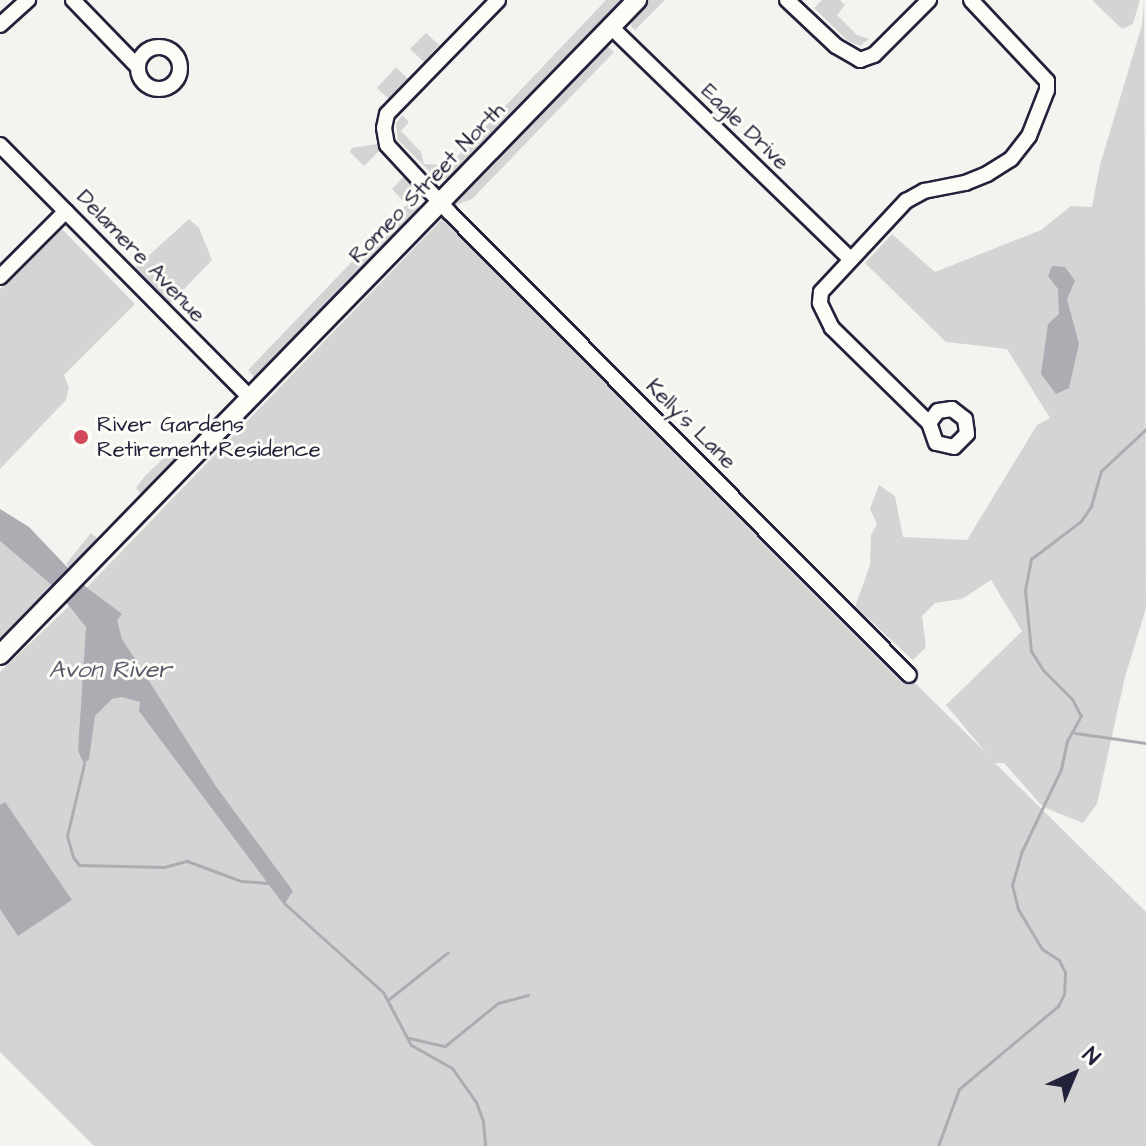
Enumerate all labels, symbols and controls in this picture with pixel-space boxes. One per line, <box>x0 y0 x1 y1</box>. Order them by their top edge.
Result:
street label: Eagle Drive <box>695 78 795 176</box>
street label: Romeo Street North <box>344 97 510 269</box>
street label: Delamere Avenue <box>71 184 211 328</box>
street label: Kelly's Lane <box>640 373 742 475</box>
place label: River Gardens Retirement Residence <box>97 411 321 462</box>
marker: River Gardens Retirement Residence <box>72 428 90 446</box>
water label: Avon River <box>49 657 171 685</box>
north arrow <box>1034 1034 1114 1114</box>
text: N <box>1075 1040 1107 1072</box>

